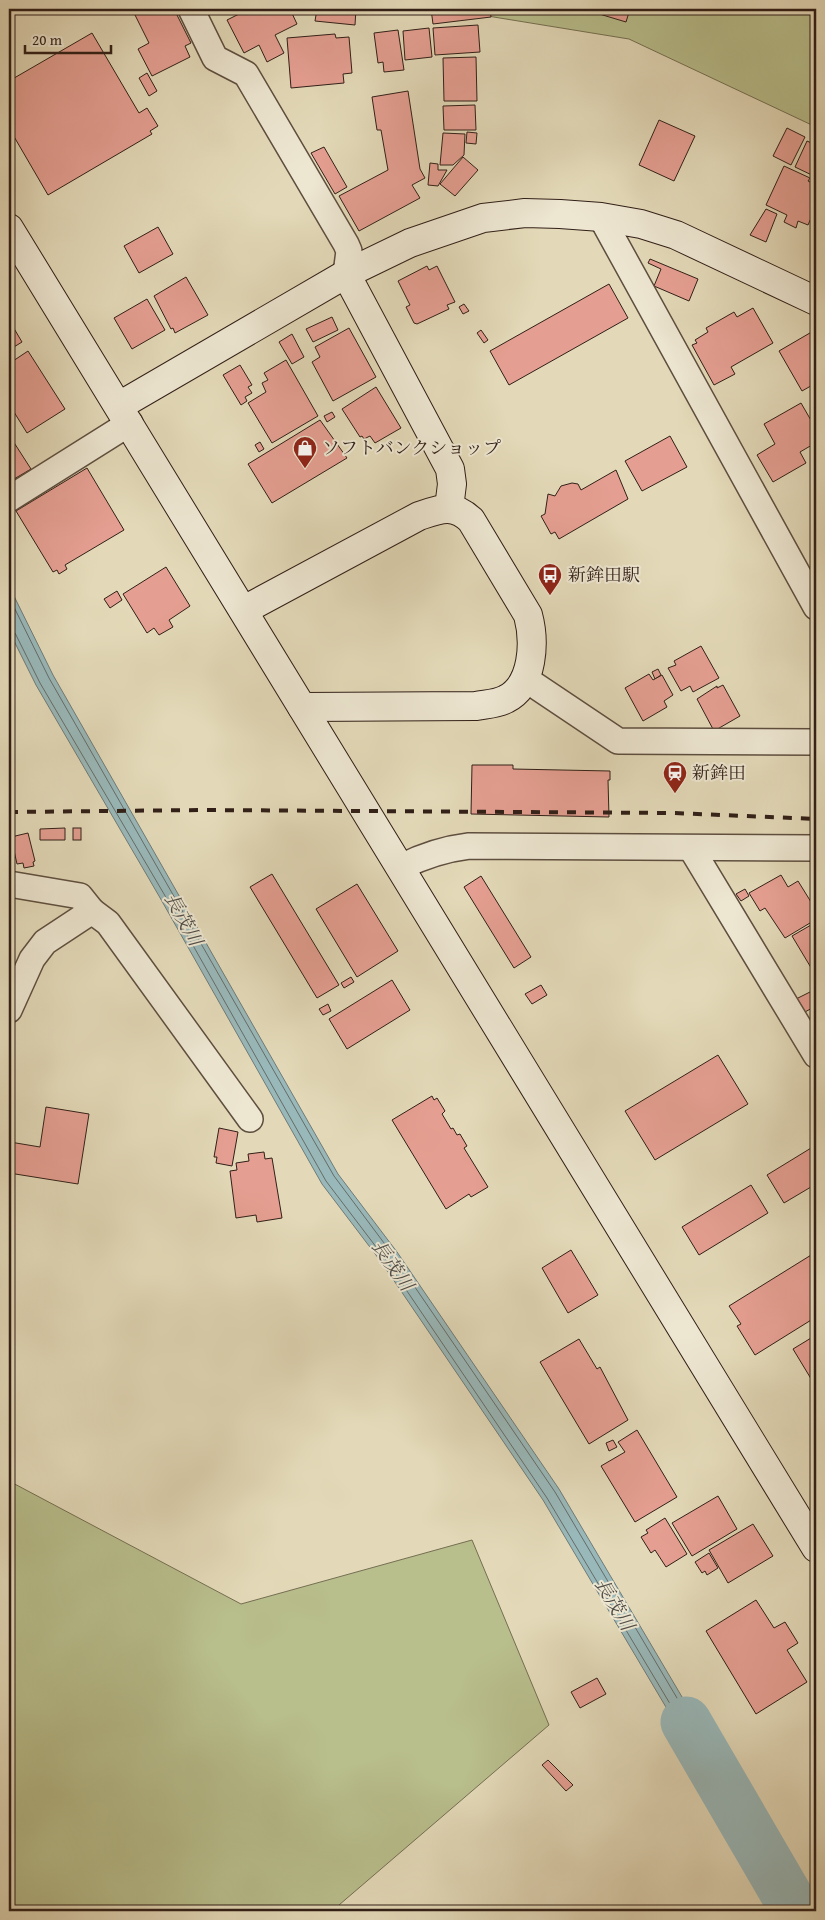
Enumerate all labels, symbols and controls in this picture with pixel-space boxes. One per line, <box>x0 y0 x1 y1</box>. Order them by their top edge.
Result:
scale bar <box>25 22 111 54</box>
text: 20 m <box>32 29 63 50</box>
place label: ソフトバンクショップ <box>322 434 501 461</box>
shop icon: ソフトバンクショップ <box>292 435 318 469</box>
place label: 新鉾田駅 <box>568 561 640 588</box>
bus stop icon: 新鉾田駅 <box>537 562 563 596</box>
place label: 新鉾田 <box>692 759 746 786</box>
station icon: 新鉾田 <box>662 760 688 794</box>
water label: 長茂川 <box>158 887 211 952</box>
water label: 長茂川 <box>365 1234 422 1298</box>
water label: 長茂川 <box>588 1572 643 1637</box>

